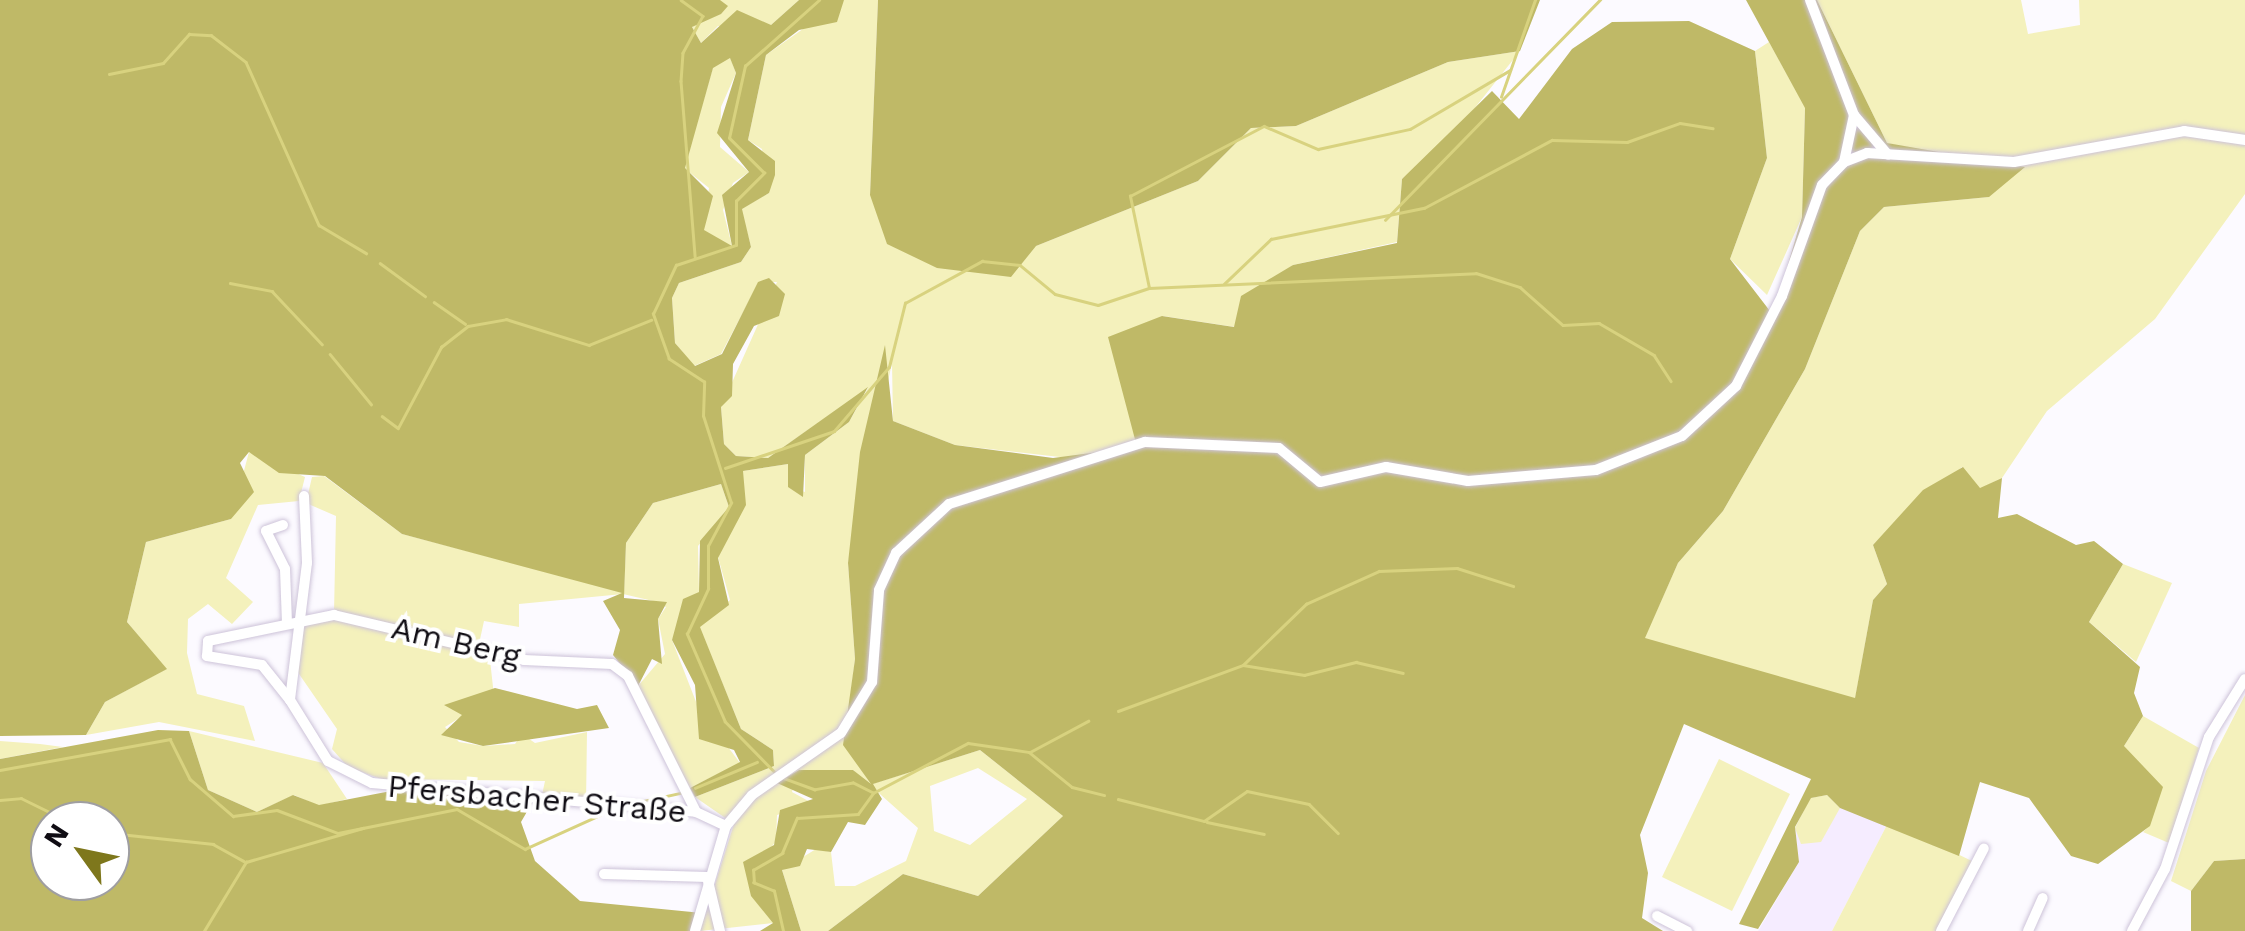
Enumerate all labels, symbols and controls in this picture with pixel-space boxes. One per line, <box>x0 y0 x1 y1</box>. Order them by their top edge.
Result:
street label: Am Berg <box>388 609 524 675</box>
street label: Pfersbacher Straße <box>386 767 688 831</box>
north arrow <box>30 801 130 901</box>
text: N <box>37 818 76 853</box>

